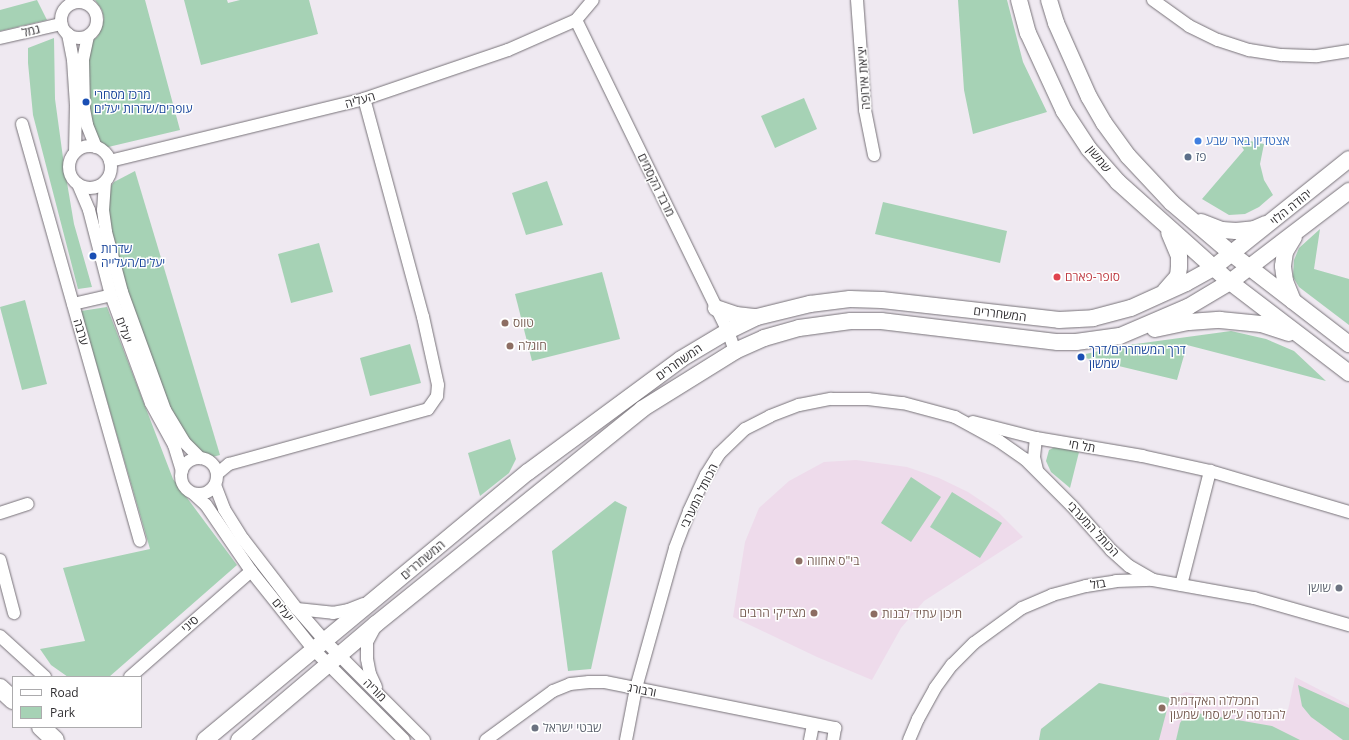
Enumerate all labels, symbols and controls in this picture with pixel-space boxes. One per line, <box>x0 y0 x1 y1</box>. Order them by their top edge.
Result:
street label: גמל <box>20 22 42 40</box>
street label: יציאת אירופה <box>855 46 873 110</box>
place label: מרכז מסחרי עופרים/שדרות יעלים <box>94 88 192 116</box>
street label: העליה <box>343 89 377 111</box>
marker: מרכז מסחרי עופרים/שדרות יעלים <box>81 97 91 107</box>
place label: אצטדיון באר שבע <box>1206 134 1290 148</box>
marker: אצטדיון באר שבע <box>1193 136 1203 146</box>
street label: שמשון <box>1084 143 1114 175</box>
place label: פז <box>1196 150 1206 164</box>
street label: מרבד הקסמים <box>634 151 678 219</box>
marker: פז <box>1183 152 1193 162</box>
street label: יהודה הלוי <box>1267 186 1315 228</box>
place label: שדרות יעלים/העלייה <box>101 242 165 270</box>
marker: שדרות יעלים/העלייה <box>88 251 98 261</box>
place label: סופר-פארם <box>1065 270 1120 284</box>
marker: סופר-פארם <box>1052 272 1062 282</box>
street label: המשחררים <box>973 304 1027 324</box>
street label: יעלים <box>113 315 135 345</box>
place label: טווס <box>513 316 534 330</box>
street label: ערבה <box>70 317 92 347</box>
marker: טווס <box>500 318 510 328</box>
place label: חוגלה <box>518 339 547 353</box>
marker: חוגלה <box>505 341 515 351</box>
street label: המשחררים <box>653 341 705 383</box>
place label: דרך המשחררים/דרך שמשון <box>1089 343 1186 371</box>
marker: דרך המשחררים/דרך שמשון <box>1076 352 1086 362</box>
street label: תל חי <box>1067 437 1097 455</box>
street label: הכותל המערבי <box>677 461 721 531</box>
street label: הכותל המערבי <box>1064 498 1122 560</box>
street label: המשחררים <box>398 537 448 583</box>
place label: בי"ס אחווה <box>807 554 859 568</box>
marker: בי"ס אחווה <box>794 556 804 566</box>
street label: בזל <box>1089 576 1107 592</box>
place label: שושן <box>1308 581 1331 595</box>
marker: שושן <box>1334 583 1344 593</box>
street label: יעלים <box>269 595 297 625</box>
place label: מצדיקי הרבים <box>740 606 806 620</box>
place label: תיכון עתיד לבנות <box>882 607 962 621</box>
marker: מצדיקי הרבים <box>809 608 819 618</box>
marker: תיכון עתיד לבנות <box>869 609 879 619</box>
street label: סיני <box>178 613 202 635</box>
street label: מוריה <box>360 675 390 705</box>
legend <box>12 676 142 728</box>
street label: ורבורג <box>626 680 658 700</box>
text: Road <box>50 684 79 701</box>
place label: המכללה האקדמית להנדסה ע"ש סמי שמעון <box>1170 694 1286 722</box>
marker: המכללה האקדמית להנדסה ע"ש סמי שמעון <box>1157 703 1167 713</box>
text: Park <box>50 704 75 721</box>
place label: שבטי ישראל <box>543 721 602 735</box>
marker: שבטי ישראל <box>530 723 540 733</box>

